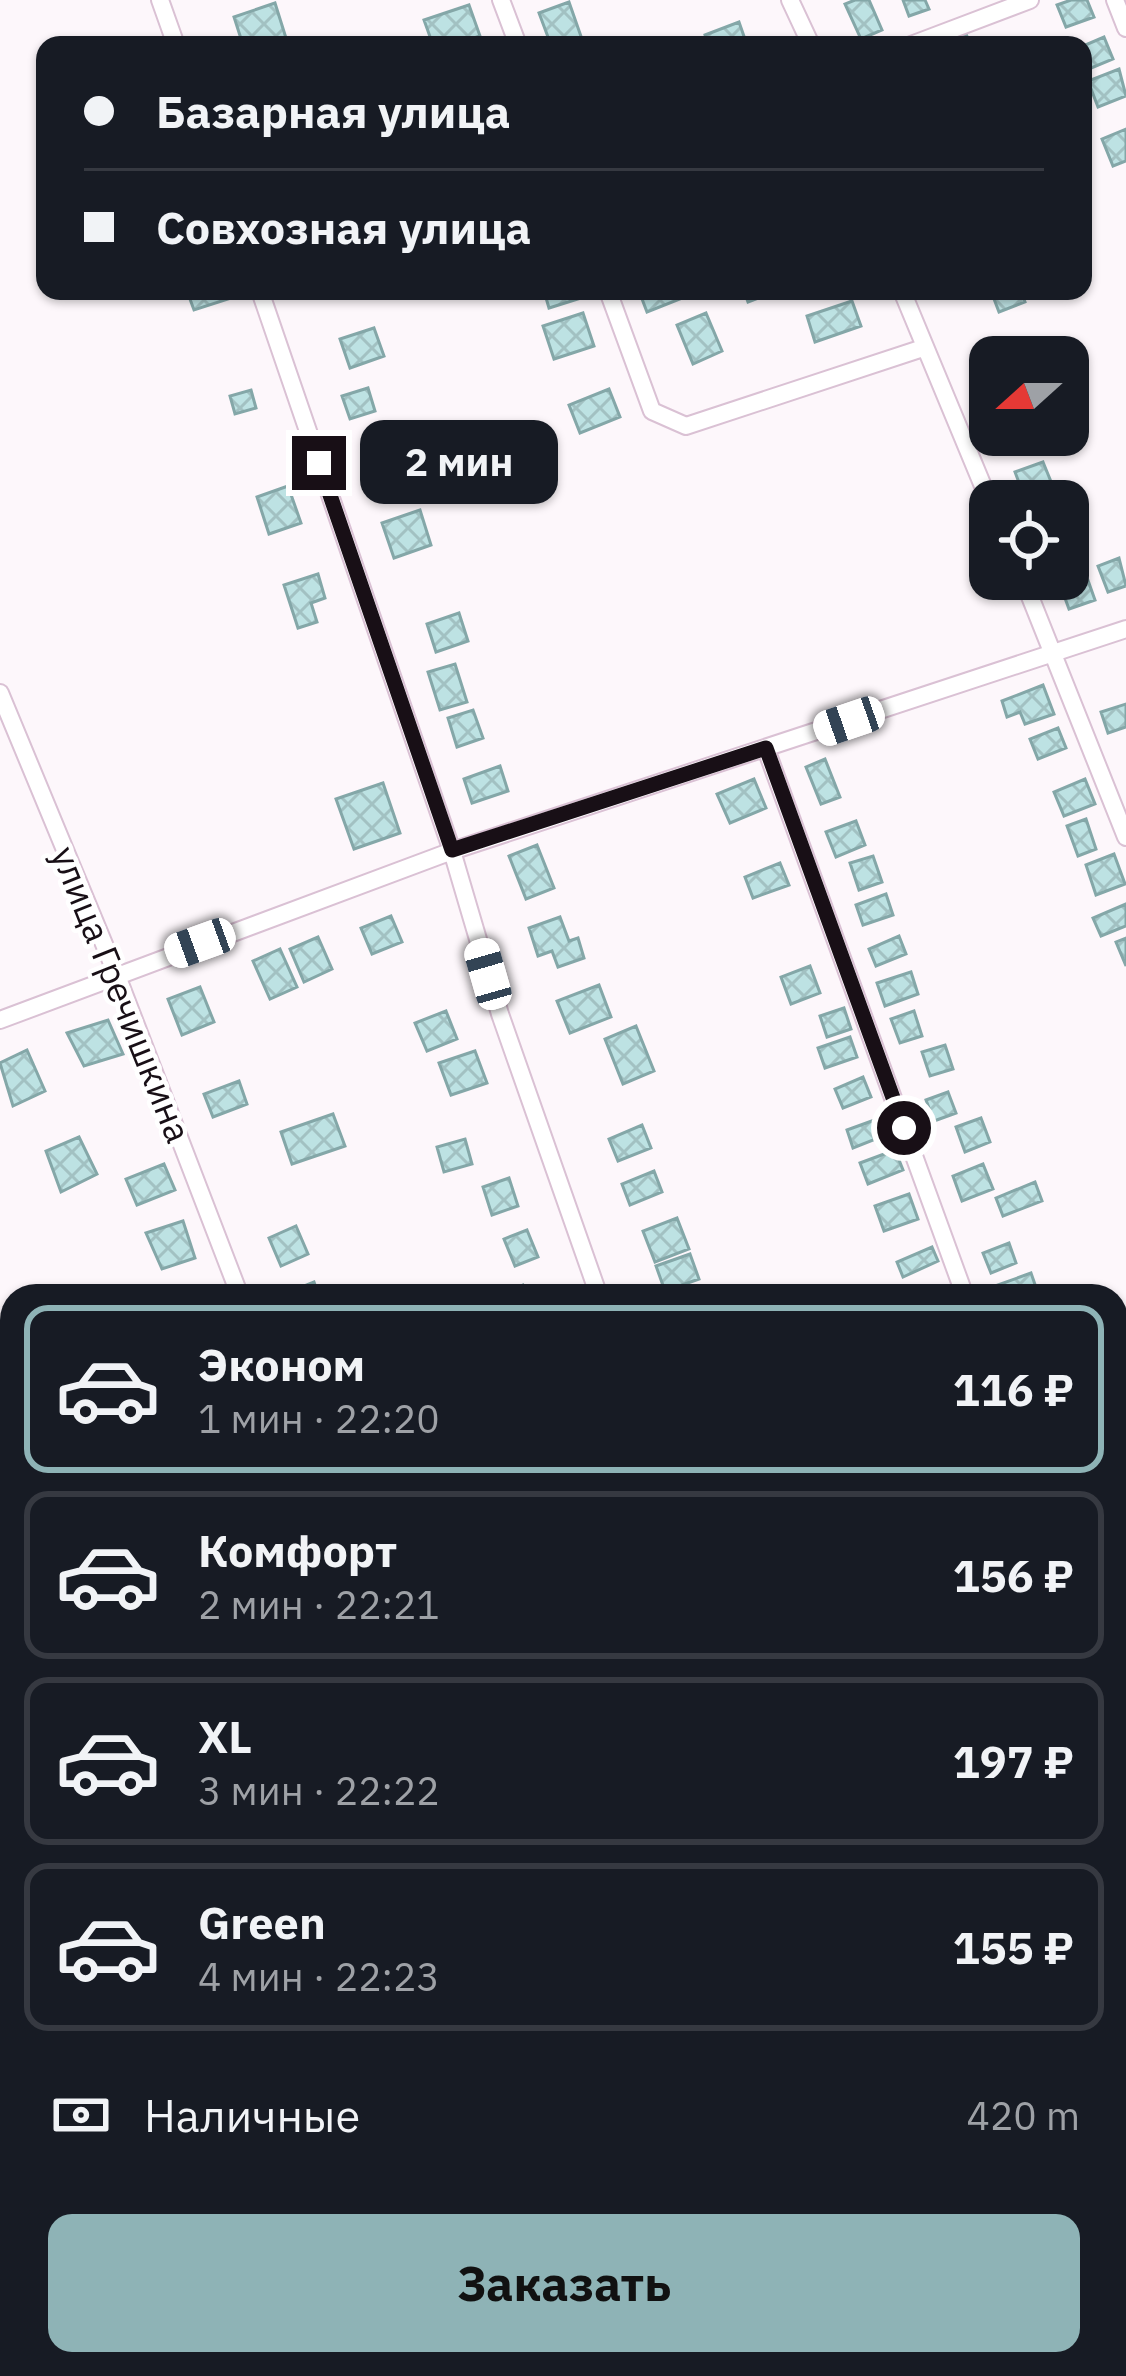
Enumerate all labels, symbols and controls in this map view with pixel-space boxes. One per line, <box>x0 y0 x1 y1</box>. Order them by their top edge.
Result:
text: Базарная улица <box>156 82 510 140</box>
text: Совхозная улица <box>156 198 531 256</box>
north arrow <box>969 336 1089 456</box>
map controls <box>969 336 1089 600</box>
callout: 2 мин <box>361 421 559 505</box>
route end <box>292 436 346 490</box>
text: 2 мин <box>405 436 513 487</box>
button: locate <box>969 480 1089 600</box>
car <box>809 692 889 750</box>
street label: улица Гречишкина <box>41 839 203 1149</box>
car <box>160 914 240 972</box>
car <box>461 934 515 1014</box>
route start <box>877 1101 931 1155</box>
icon: car <box>54 1335 162 1443</box>
text: Эконом <box>198 1335 365 1393</box>
text: 116 ₽ <box>953 1360 1074 1418</box>
text: 1 мин · 22:20 <box>198 1393 440 1444</box>
icon: car <box>54 1521 162 1629</box>
text: Комфорт <box>198 1521 397 1579</box>
text: 156 ₽ <box>953 1546 1074 1604</box>
text: 2 мин · 22:21 <box>198 1579 440 1630</box>
icon: car <box>54 1707 162 1815</box>
text: XL <box>198 1707 252 1765</box>
text: 197 ₽ <box>953 1732 1074 1790</box>
text: 3 мин · 22:22 <box>198 1765 440 1816</box>
icon: car <box>54 1893 162 2001</box>
text: Green <box>198 1893 326 1951</box>
text: 155 ₽ <box>953 1918 1074 1976</box>
text: 4 мин · 22:23 <box>198 1951 440 2002</box>
icon: cash <box>48 2082 114 2148</box>
text: Наличные <box>144 2086 360 2144</box>
text: 420 m <box>967 2090 1080 2141</box>
button: Заказать <box>48 2214 1080 2352</box>

